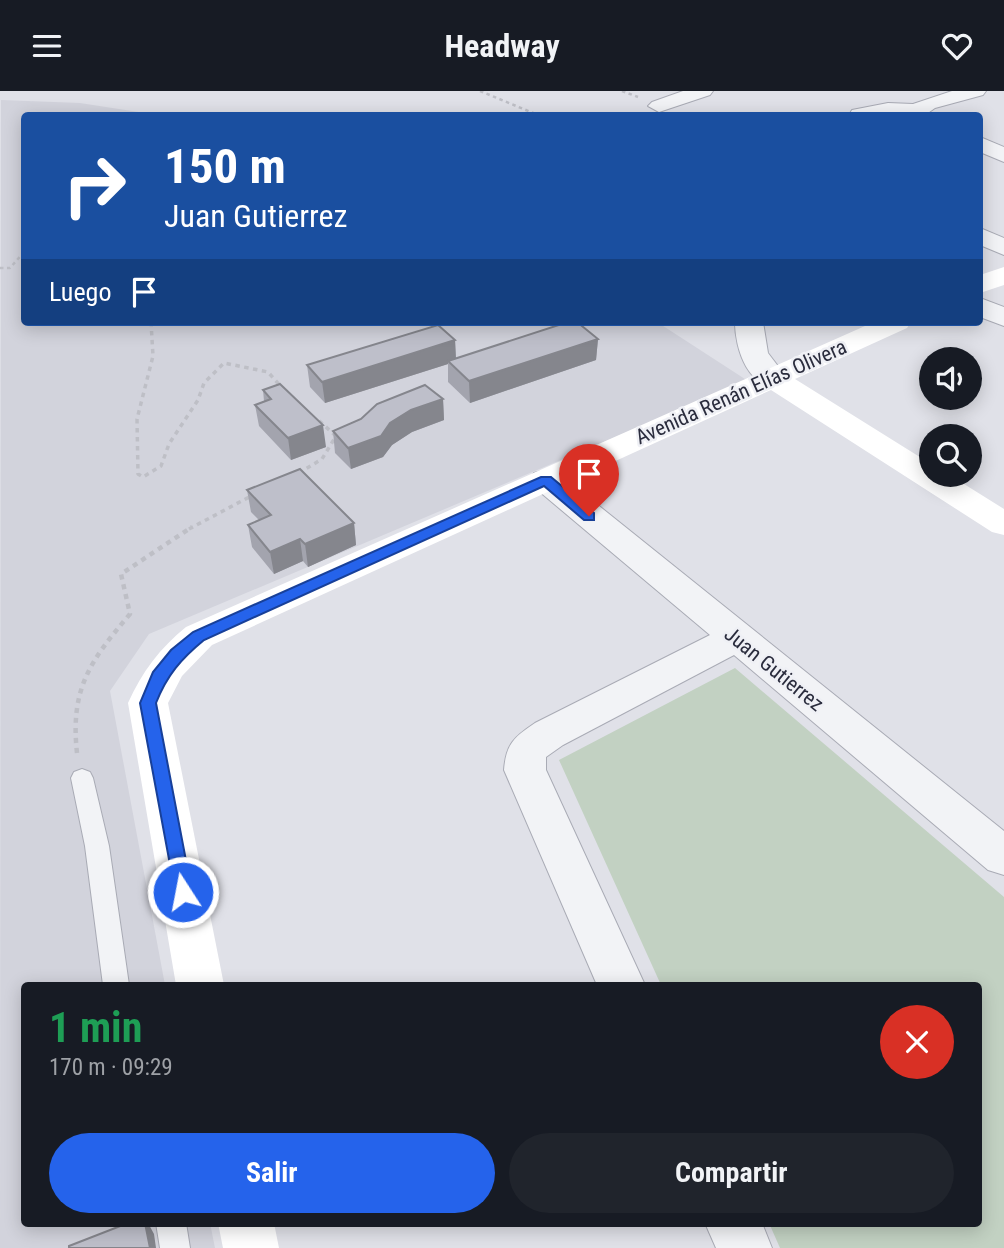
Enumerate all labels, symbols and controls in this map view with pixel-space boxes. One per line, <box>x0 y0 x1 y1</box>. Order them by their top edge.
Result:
icon: menu <box>28 27 66 65</box>
text: Headway <box>444 27 560 65</box>
icon: heart <box>938 27 976 65</box>
text: 150 m <box>164 138 286 195</box>
icon: right <box>49 140 140 231</box>
text: Juan Gutierrez <box>164 197 348 235</box>
icon: arrive <box>125 273 163 311</box>
text: Luego <box>49 277 111 307</box>
street label: Avenida Renán Elías Olivera <box>632 335 850 449</box>
map controls <box>919 347 982 487</box>
button: sound <box>919 347 982 410</box>
button: search <box>919 424 982 487</box>
pin <box>559 444 619 516</box>
icon: arrive <box>570 455 608 493</box>
street label: Juan Gutierrez <box>720 622 828 716</box>
position arrow <box>146 855 220 929</box>
text: 1 min <box>49 1003 142 1052</box>
button: close <box>880 1005 954 1079</box>
text: 170 m · 09:29 <box>49 1054 173 1081</box>
button: Salir <box>49 1133 495 1213</box>
button: Compartir <box>509 1133 954 1213</box>

